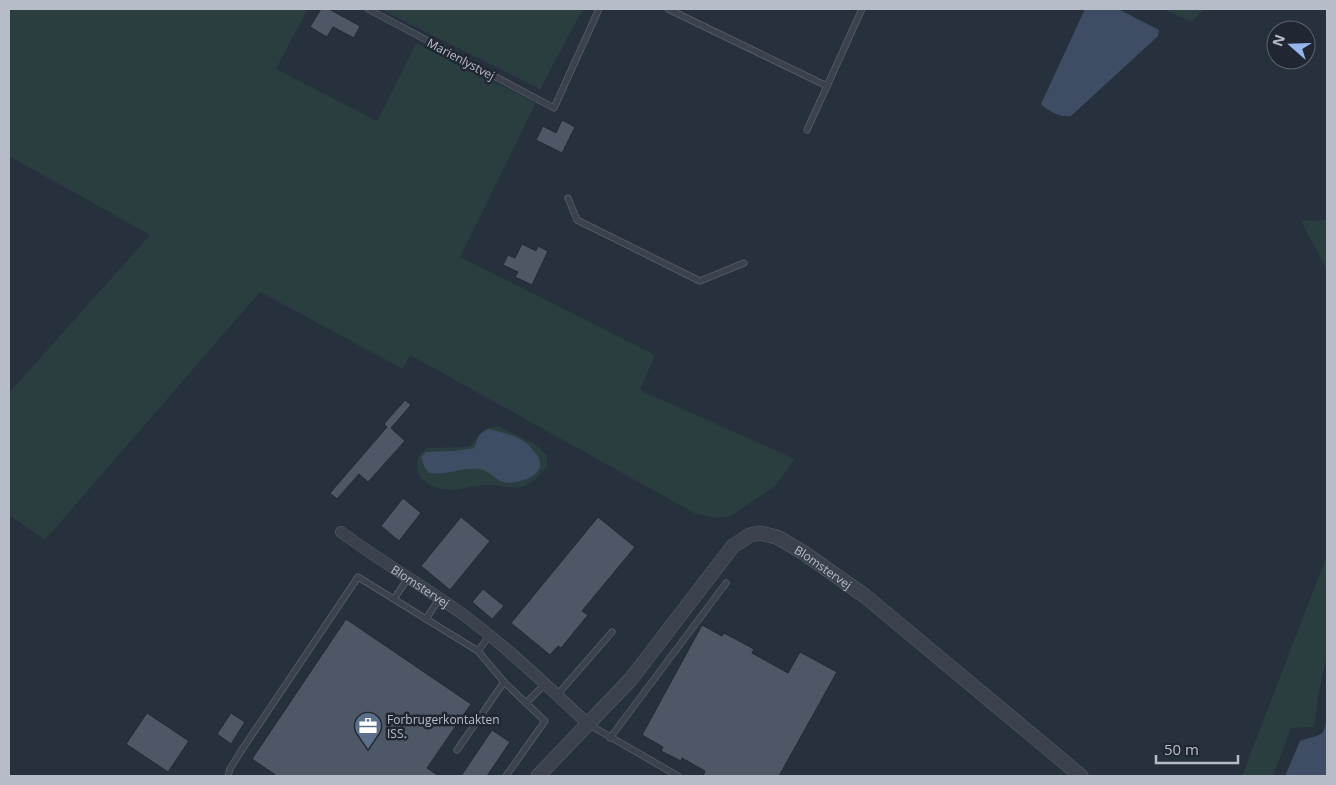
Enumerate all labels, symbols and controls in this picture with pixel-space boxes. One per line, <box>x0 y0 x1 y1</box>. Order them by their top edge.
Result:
north arrow <box>1266 20 1316 70</box>
text: N <box>1267 32 1289 49</box>
street label: Marienlystvej <box>424 34 498 84</box>
street label: Blomstervej <box>791 541 855 593</box>
street label: Blomstervej <box>388 560 453 611</box>
office icon: Forbrugerkontakten ISS. <box>353 711 383 750</box>
place label: Forbrugerkontakten ISS. <box>387 711 500 742</box>
scale bar <box>1156 732 1238 764</box>
text: 50 m <box>1164 739 1199 759</box>

